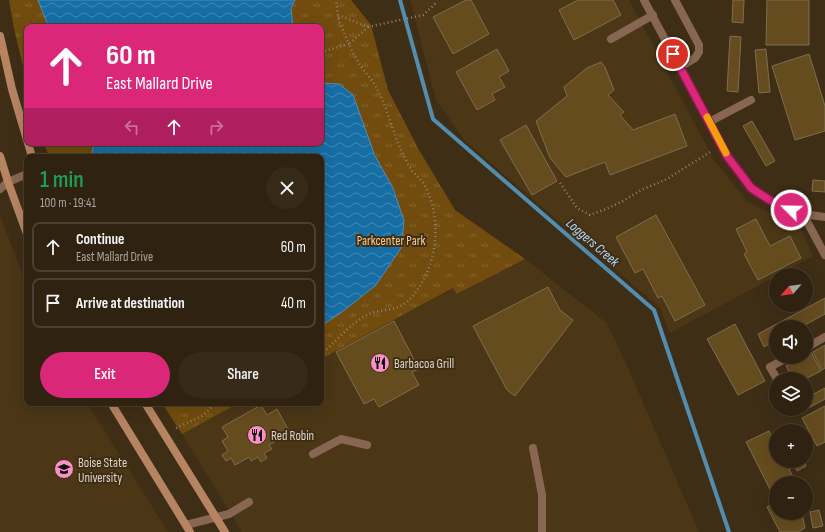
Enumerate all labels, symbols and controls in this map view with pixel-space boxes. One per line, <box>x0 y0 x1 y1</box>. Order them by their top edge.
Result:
pin <box>656 37 690 71</box>
text: 60 m <box>106 39 155 72</box>
icon: ahead <box>40 40 92 92</box>
icon: arrive <box>662 43 684 65</box>
text: East Mallard Drive <box>106 73 213 94</box>
icon: left <box>121 116 143 138</box>
icon: ahead <box>163 116 185 138</box>
icon: right <box>205 116 227 138</box>
text: 1 min <box>40 165 84 194</box>
button: close <box>266 167 308 209</box>
position arrow <box>770 189 812 231</box>
text: 100 m · 19:41 <box>40 195 96 211</box>
water label: Loggers Creek <box>563 215 623 271</box>
text: Continue <box>76 230 125 249</box>
park label: Parkcenter Park <box>357 233 425 249</box>
icon: ahead <box>42 236 64 258</box>
text: 60 m <box>281 238 306 257</box>
text: East Mallard Drive <box>76 249 153 265</box>
north arrow <box>769 268 813 312</box>
map controls <box>769 268 813 520</box>
icon: arrive <box>42 292 64 314</box>
text: Arrive at destination <box>76 294 185 313</box>
text: 40 m <box>281 294 306 313</box>
button: sound <box>769 320 813 364</box>
button: Exit <box>40 352 170 398</box>
button: Share <box>178 352 308 398</box>
restaurant icon: Barbacoa Grill <box>369 352 391 374</box>
place label: Barbacoa Grill <box>394 356 454 372</box>
button: layers <box>769 372 813 416</box>
restaurant icon: Red Robin <box>246 424 268 446</box>
button: + <box>769 424 813 468</box>
place label: Red Robin <box>271 428 314 444</box>
place label: Boise State University <box>78 455 127 486</box>
school or university icon: Boise State University <box>53 458 75 480</box>
button: − <box>769 476 813 520</box>

